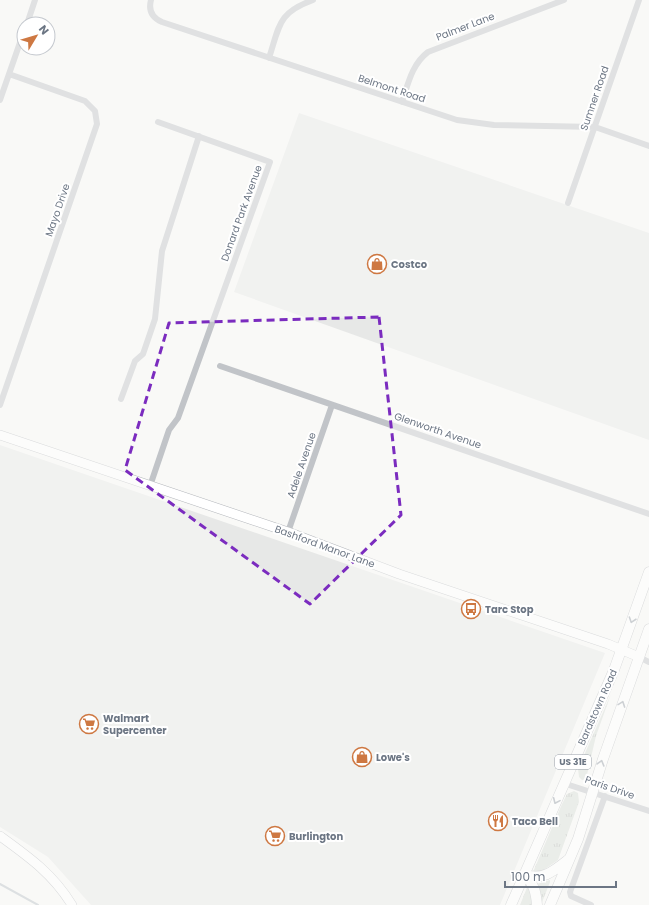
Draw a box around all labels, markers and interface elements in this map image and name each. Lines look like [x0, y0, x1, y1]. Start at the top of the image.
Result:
street label: Palmer Lane [434, 8, 497, 45]
north arrow [16, 16, 56, 56]
text: N [35, 22, 53, 38]
street label: Sumner Road [576, 64, 613, 133]
street label: Belmont Road [356, 70, 428, 106]
street label: Donard Park Avenue [217, 163, 266, 263]
street label: Mayo Drive [41, 182, 74, 239]
shop icon: Costco [366, 253, 388, 275]
place label: Costco [391, 257, 428, 272]
street label: Glenworth Avenue [392, 408, 484, 452]
street label: Adele Avenue [283, 430, 320, 500]
street label: Bashford Manor Lane [273, 521, 377, 572]
bus stop icon: Tarc Stop [460, 598, 482, 620]
place label: Tarc Stop [485, 602, 534, 617]
one-way arrow [629, 616, 637, 623]
street label: Bardstown Road [574, 667, 621, 748]
one-way arrow [618, 701, 626, 708]
place label: Walmart Supercenter [103, 711, 167, 738]
supermarket icon: Walmart Supercenter [78, 713, 100, 735]
shop icon: Lowe's [351, 746, 373, 768]
place label: Lowe's [376, 750, 410, 765]
road number: US 31E [555, 755, 591, 769]
one-way arrow [597, 760, 605, 766]
street label: Paris Drive [583, 772, 637, 803]
one-way arrow [553, 796, 561, 804]
restaurant icon: Taco Bell [487, 810, 509, 832]
place label: Taco Bell [512, 814, 558, 829]
supermarket icon: Burlington [264, 825, 286, 847]
place label: Burlington [289, 829, 343, 844]
scale bar [505, 863, 616, 889]
text: 100 m [511, 868, 545, 885]

